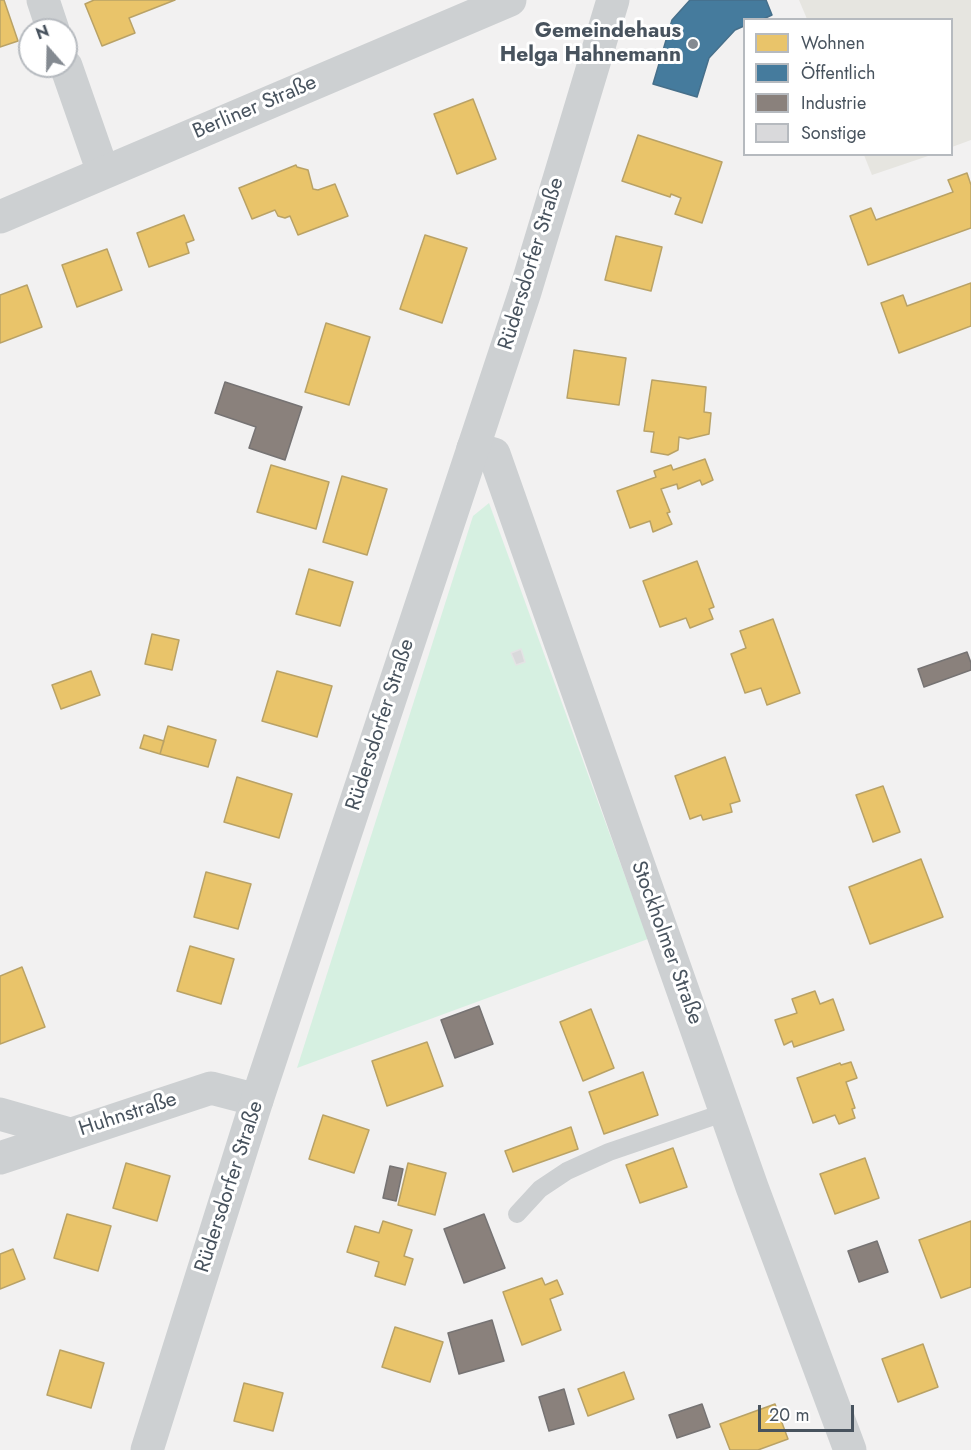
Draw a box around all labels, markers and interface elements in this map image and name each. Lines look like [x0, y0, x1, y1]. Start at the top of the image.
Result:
north arrow [18, 18, 78, 78]
legend [743, 18, 953, 156]
place label: Gemeindehaus Helga Hahnemann [500, 19, 681, 69]
text: N [32, 20, 52, 45]
text: Wohnen [801, 30, 865, 56]
marker: Gemeindehaus Helga Hahnemann [686, 37, 700, 51]
text: Öffentlich [801, 60, 875, 86]
street label: Berliner Straße [189, 71, 321, 145]
text: Industrie [801, 90, 866, 116]
text: Sonstige [801, 120, 866, 146]
street label: Rüdersdorfer Straße [494, 175, 570, 353]
street label: Rüdersdorfer Straße [341, 636, 421, 814]
street label: Stockholmer Straße [625, 858, 707, 1028]
street label: Huhnstraße [76, 1087, 180, 1143]
street label: Rüdersdorfer Straße [190, 1098, 270, 1276]
scale bar [761, 1393, 857, 1431]
text: 20 m [769, 1402, 809, 1428]

